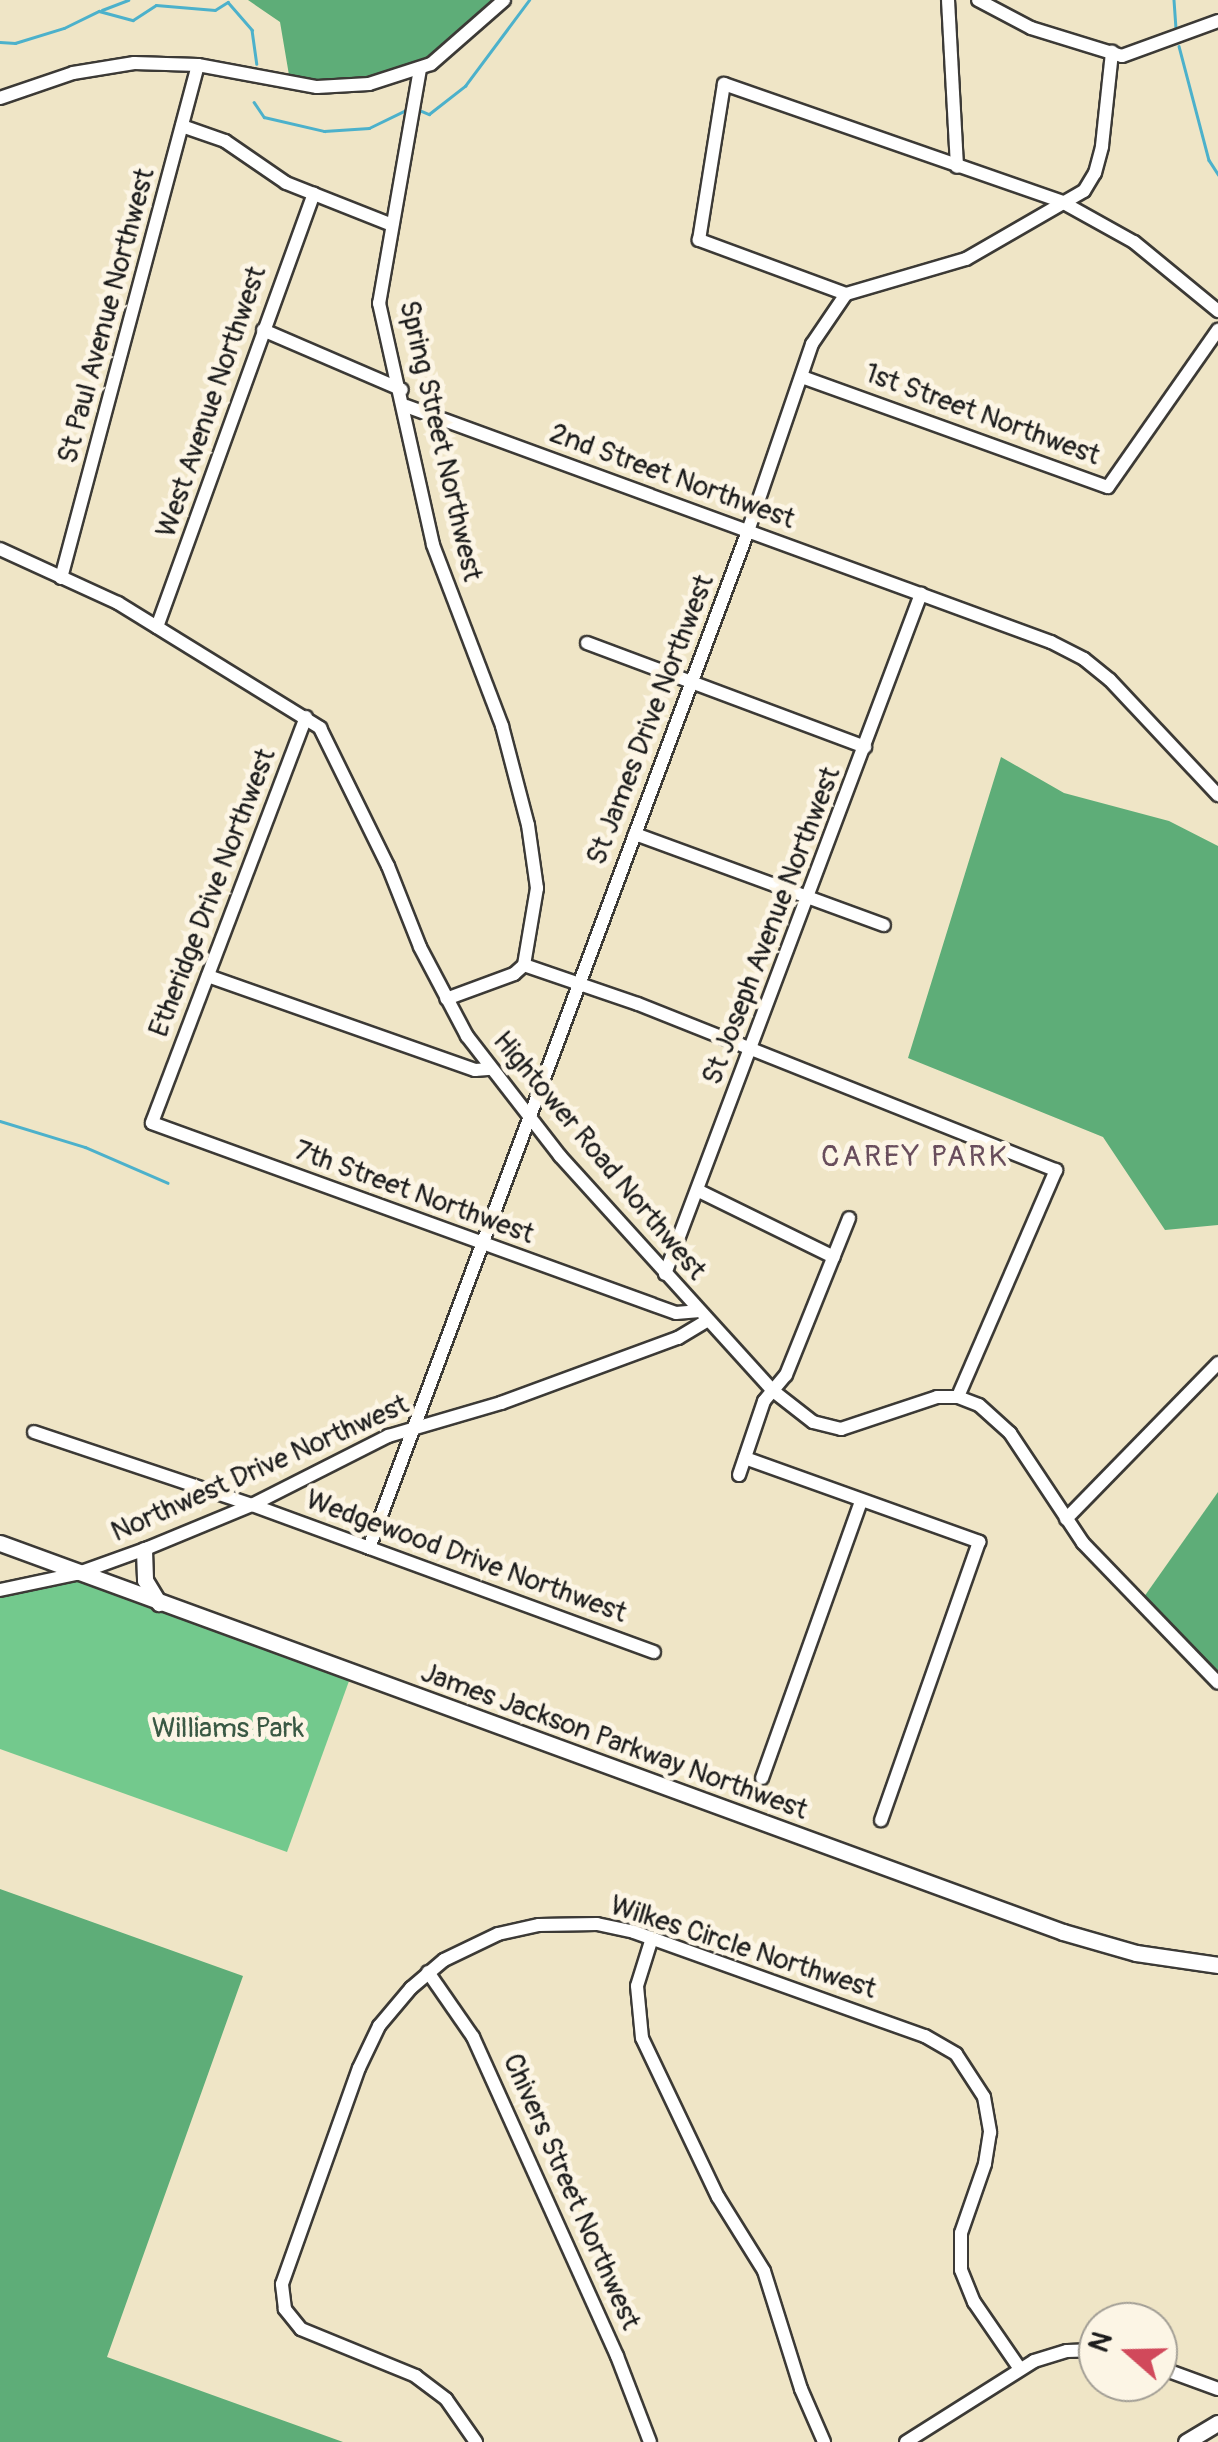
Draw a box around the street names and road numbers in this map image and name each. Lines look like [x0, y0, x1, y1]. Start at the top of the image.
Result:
street label: St Paul Avenue Northwest [51, 165, 163, 467]
street label: West Avenue Northwest [150, 262, 274, 542]
street label: Spring Street Northwest [391, 297, 489, 585]
street label: 1st Street Northwest [860, 357, 1104, 473]
street label: 2nd Street Northwest [545, 417, 799, 537]
street label: St James Drive Northwest [580, 570, 722, 870]
street label: Etheridge Drive Northwest [142, 744, 284, 1042]
street label: St Joseph Avenue Northwest [696, 762, 848, 1090]
street label: Hightower Road Northwest [485, 1025, 713, 1287]
street label: 7th Street Northwest [290, 1134, 538, 1252]
street label: Northwest Drive Northwest [106, 1388, 414, 1550]
street label: Wedgewood Drive Northwest [301, 1483, 631, 1631]
street label: James Jackson Parkway Northwest [416, 1656, 812, 1828]
street label: Wilkes Circle Northwest [606, 1889, 880, 2007]
street label: Chivers Street Northwest [495, 2049, 647, 2335]

